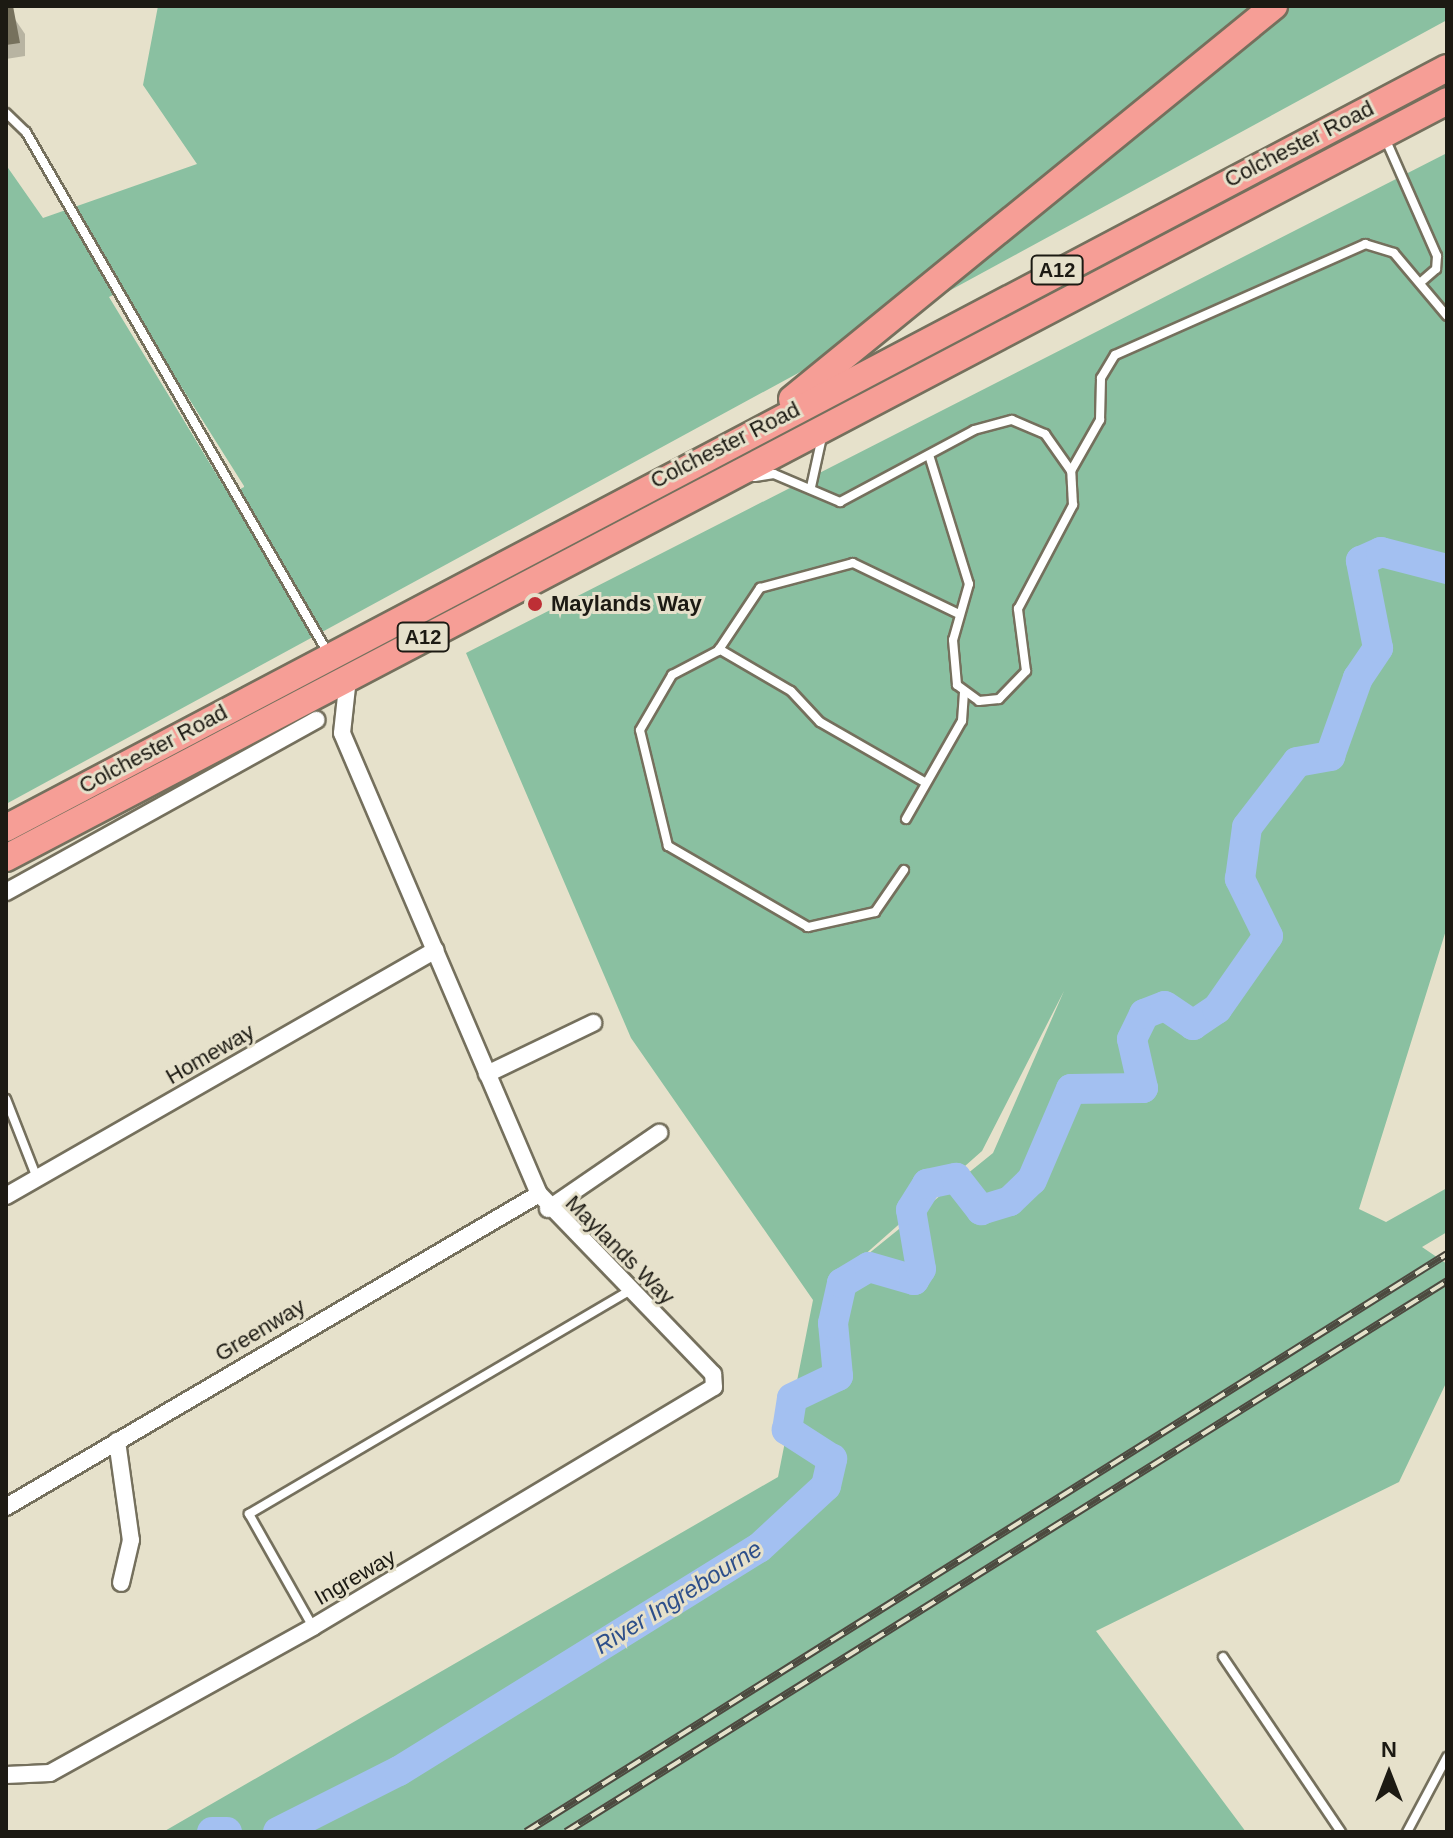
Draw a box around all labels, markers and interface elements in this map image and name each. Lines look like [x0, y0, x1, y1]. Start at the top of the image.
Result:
street label: Colchester Road [1220, 95, 1378, 193]
road number: A12 [1029, 254, 1085, 286]
street label: Colchester Road [646, 396, 804, 494]
place label: Maylands Way [551, 591, 702, 617]
marker: Maylands Way [526, 595, 544, 613]
road number: A12 [395, 621, 451, 653]
street label: Colchester Road [74, 699, 232, 799]
street label: Homeway [161, 1018, 259, 1090]
street label: Maylands Way [560, 1190, 680, 1310]
street label: Greenway [210, 1293, 310, 1367]
water label: River Ingrebourne [589, 1534, 767, 1660]
street label: Ingreway [310, 1543, 400, 1611]
north arrow [1349, 1734, 1429, 1814]
text: N [1381, 1737, 1397, 1762]

